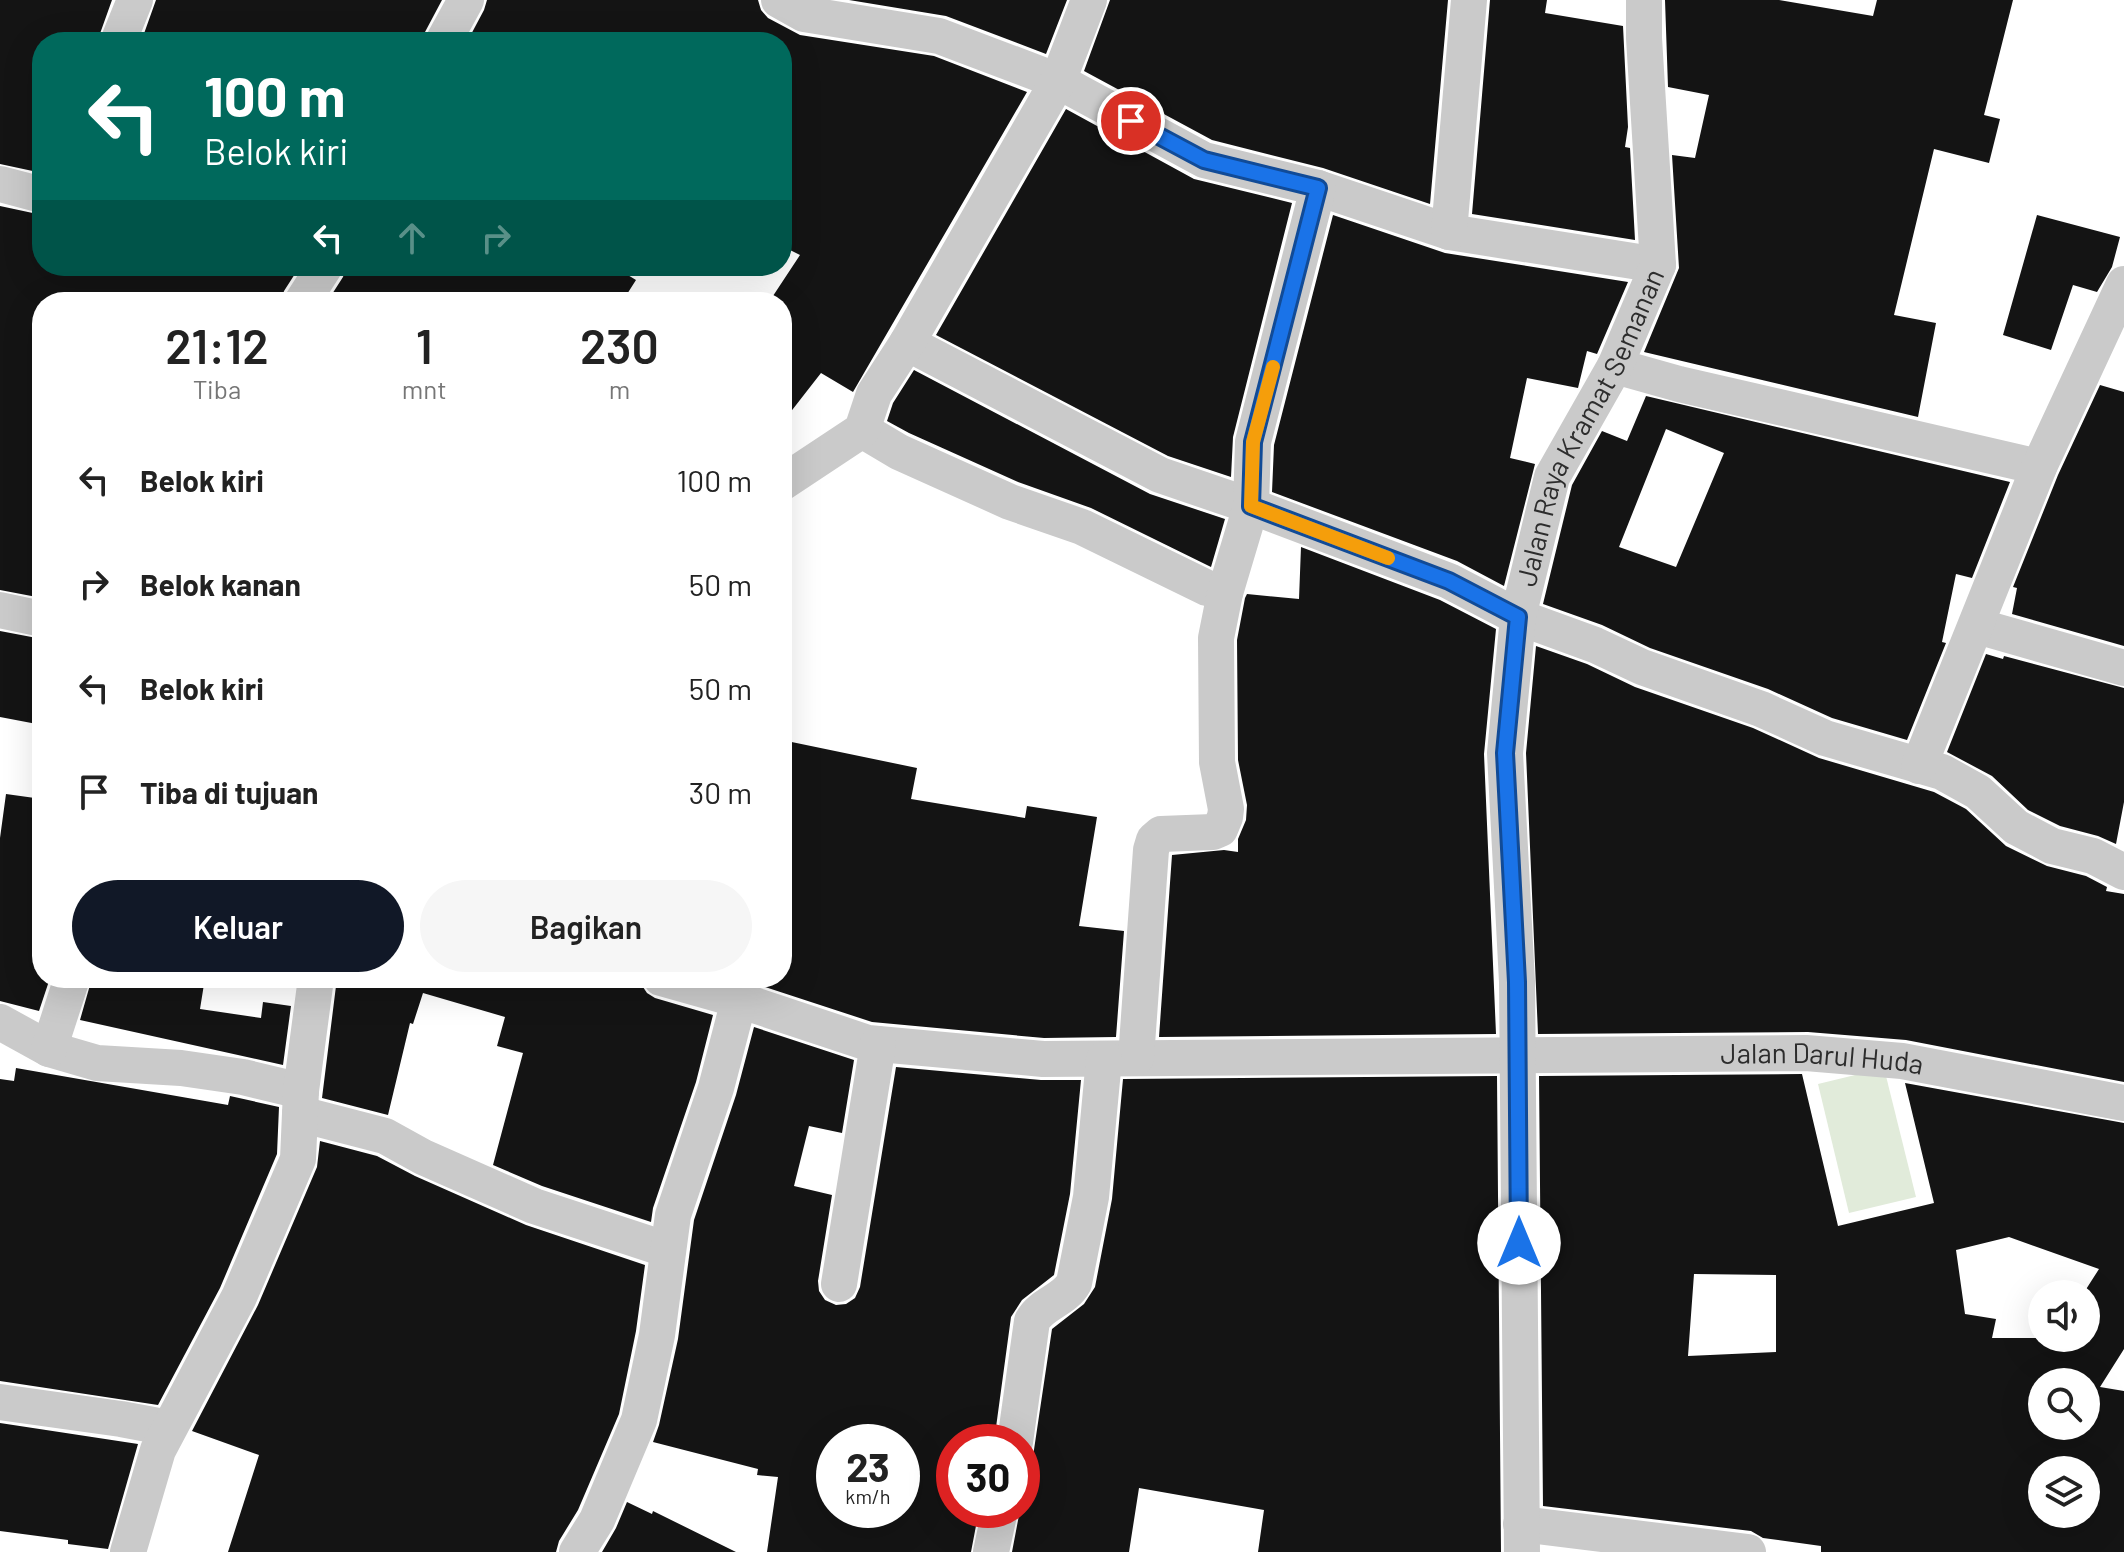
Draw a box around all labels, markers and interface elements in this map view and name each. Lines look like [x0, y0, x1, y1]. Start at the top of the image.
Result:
text: 100 m [204, 61, 346, 128]
icon: left [72, 64, 176, 168]
pin [1097, 87, 1165, 155]
icon: arrive [1109, 99, 1153, 143]
text: Belok kiri [204, 129, 348, 172]
icon: left [306, 216, 350, 260]
icon: ahead [390, 216, 434, 260]
icon: right [474, 216, 518, 260]
street label: Jalan Raya Kramat Semanan [1508, 263, 1671, 590]
text: 21:12 [165, 316, 269, 374]
text: 1 [416, 316, 433, 374]
text: 230 [580, 316, 659, 374]
text: Tiba [193, 373, 241, 404]
text: mnt [402, 373, 447, 404]
text: m [609, 373, 630, 404]
icon: left [72, 458, 116, 502]
text: Belok kiri [140, 462, 264, 498]
text: 100 m [677, 462, 752, 498]
icon: right [72, 562, 116, 606]
text: Belok kanan [140, 566, 301, 602]
text: 50 m [689, 566, 752, 602]
icon: left [72, 666, 116, 710]
text: Belok kiri [140, 670, 264, 706]
text: 50 m [689, 670, 752, 706]
icon: arrive [72, 770, 116, 814]
text: Tiba di tujuan [140, 774, 318, 810]
text: 30 m [689, 774, 752, 810]
button: Keluar [72, 880, 404, 972]
button: Bagikan [420, 880, 752, 972]
street label: Jalan Darul Huda [1720, 1035, 1927, 1081]
position arrow [1477, 1201, 1561, 1285]
map controls [2028, 1280, 2100, 1528]
button: sound [2028, 1280, 2100, 1352]
button: search [2028, 1368, 2100, 1440]
speed limit sign: 30 [936, 1424, 1040, 1528]
text: 23 [846, 1442, 890, 1490]
button: layers [2028, 1456, 2100, 1528]
text: km/h [845, 1484, 891, 1508]

